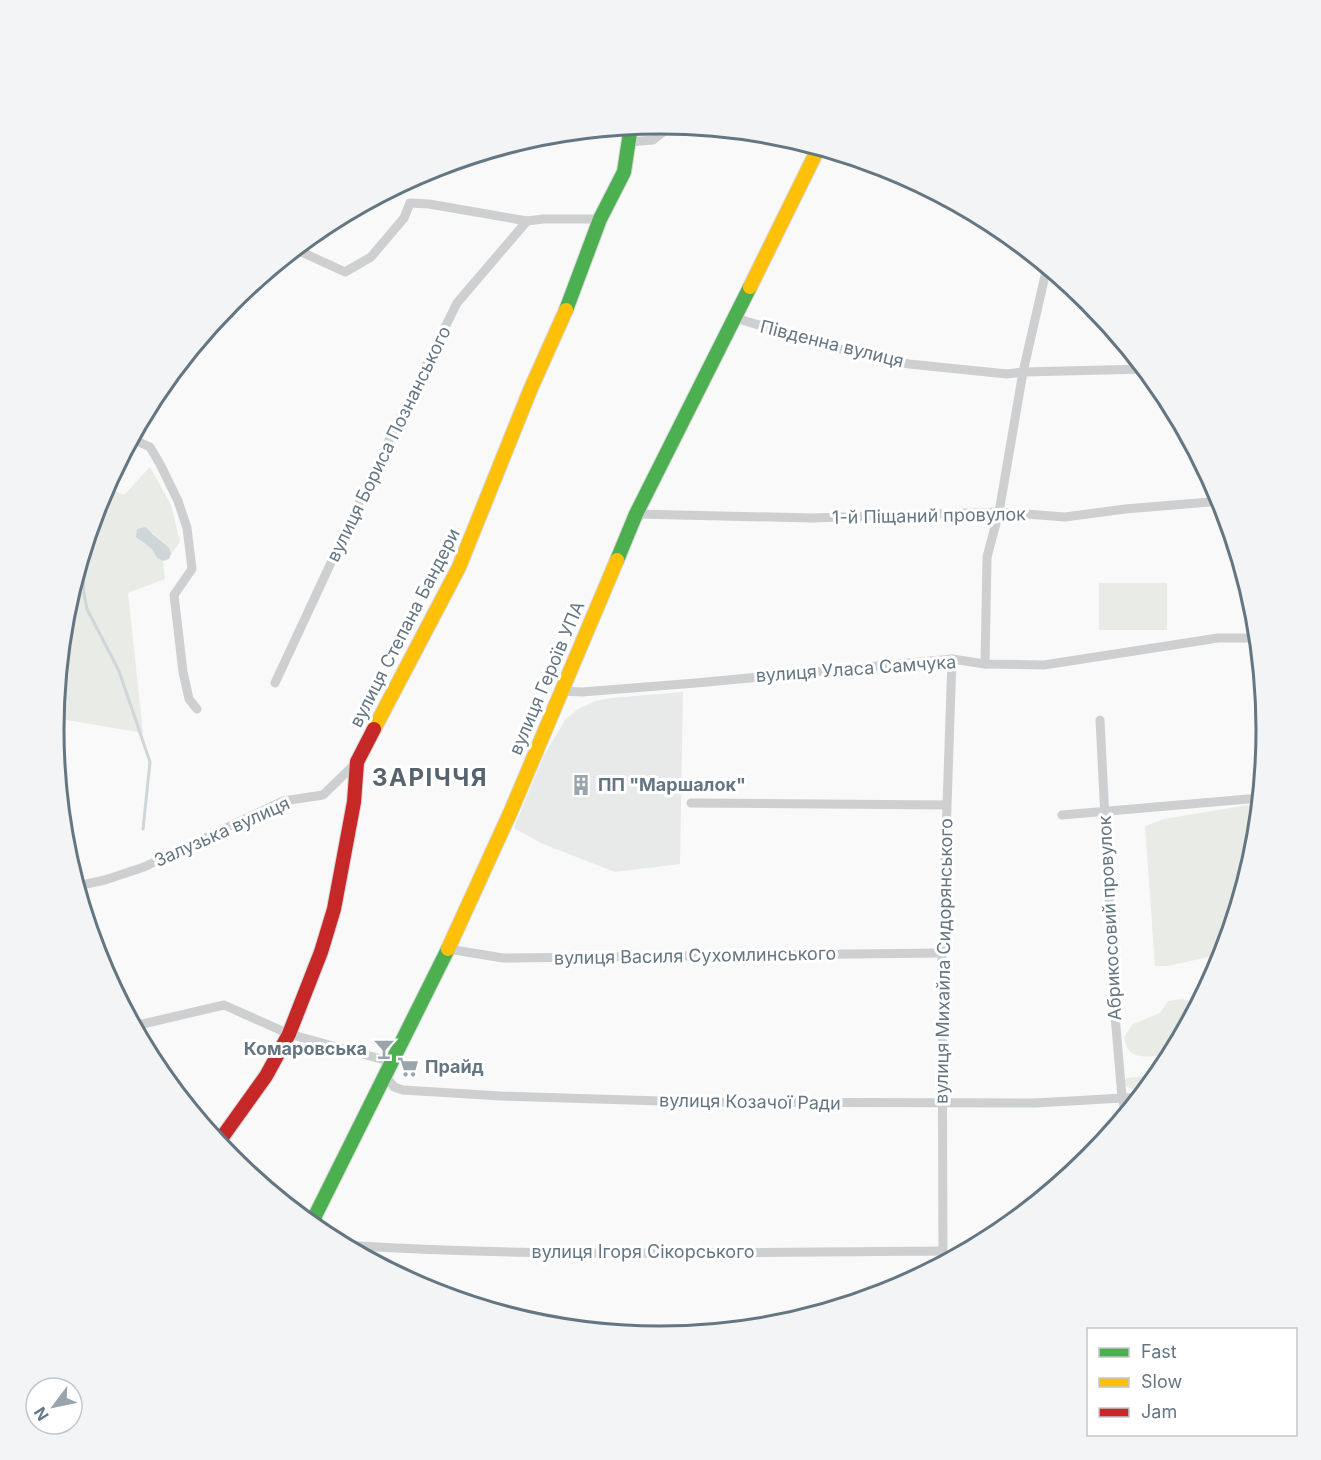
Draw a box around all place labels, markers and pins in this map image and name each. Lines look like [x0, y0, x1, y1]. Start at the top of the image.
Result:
building icon: ПП "Маршалок" [569, 773, 593, 797]
place label: ПП "Маршалок" [598, 774, 746, 795]
bar icon: Комаровська [372, 1037, 396, 1061]
place label: Комаровська [244, 1038, 367, 1059]
supermarket icon: Прайд [396, 1055, 420, 1079]
place label: Прайд [425, 1056, 484, 1077]

